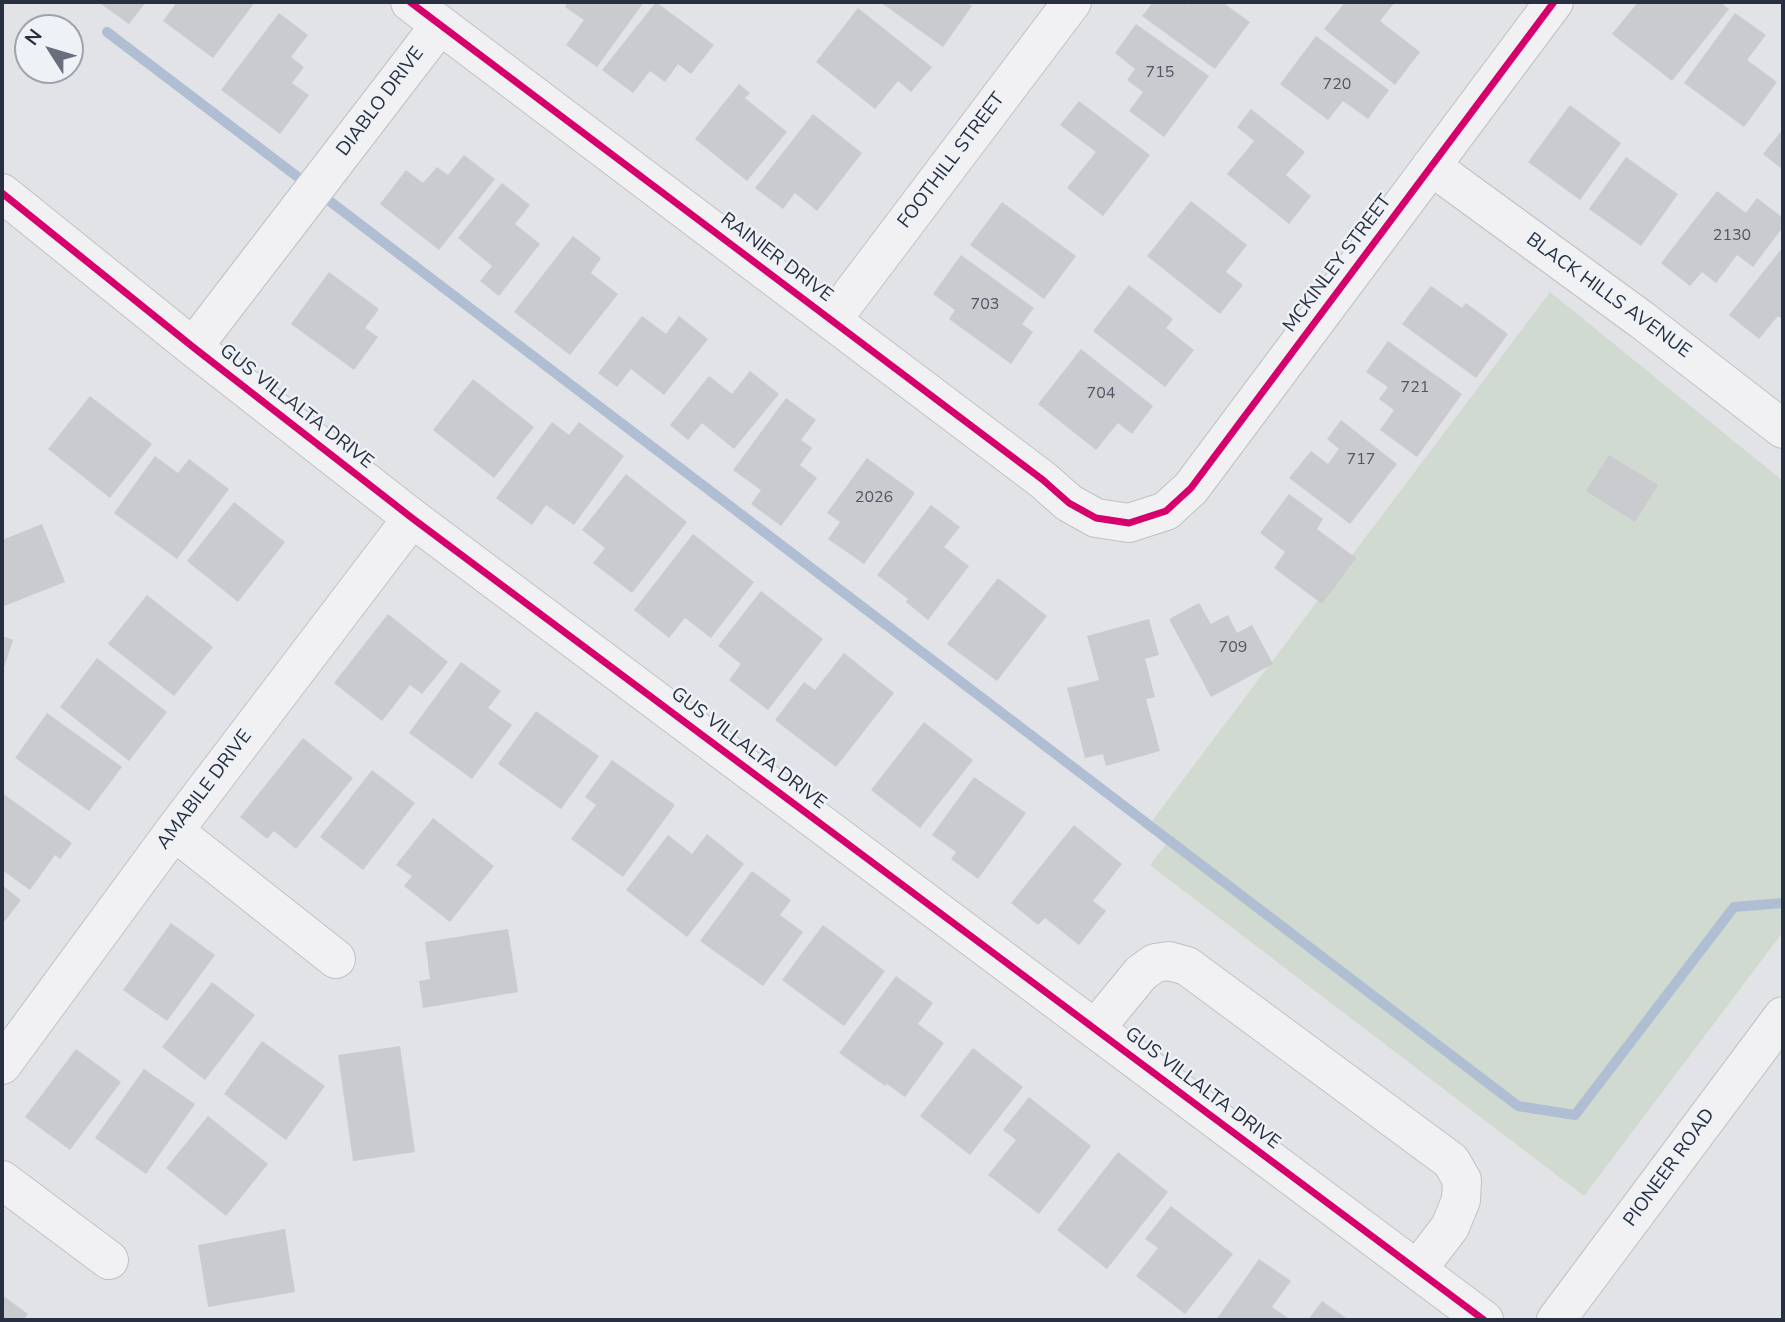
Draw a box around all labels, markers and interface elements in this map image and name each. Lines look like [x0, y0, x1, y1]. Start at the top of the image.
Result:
north arrow [14, 14, 84, 84]
text: N [19, 24, 48, 51]
street label: DIABLO DRIVE [333, 43, 429, 161]
house number: 715 [1146, 63, 1174, 83]
house number: 720 [1323, 75, 1351, 95]
street label: FOOTHILL STREET [894, 89, 1010, 233]
street label: MCKINLEY STREET [1279, 191, 1397, 337]
street label: RAINIER DRIVE [715, 208, 837, 308]
house number: 2130 [1713, 226, 1751, 246]
street label: BLACK HILLS AVENUE [1521, 229, 1695, 363]
house number: 703 [971, 295, 999, 315]
street label: GUS VILLALTA DRIVE [215, 340, 377, 474]
house number: 721 [1401, 378, 1429, 398]
house number: 704 [1087, 384, 1115, 404]
house number: 717 [1347, 450, 1375, 470]
house number: 2026 [855, 488, 893, 508]
house number: 709 [1219, 638, 1247, 658]
street label: GUS VILLALTA DRIVE [666, 683, 830, 815]
street label: AMABILE DRIVE [153, 726, 257, 854]
street label: GUS VILLALTA DRIVE [1120, 1023, 1284, 1155]
street label: PIONEER ROAD [1620, 1105, 1720, 1231]

